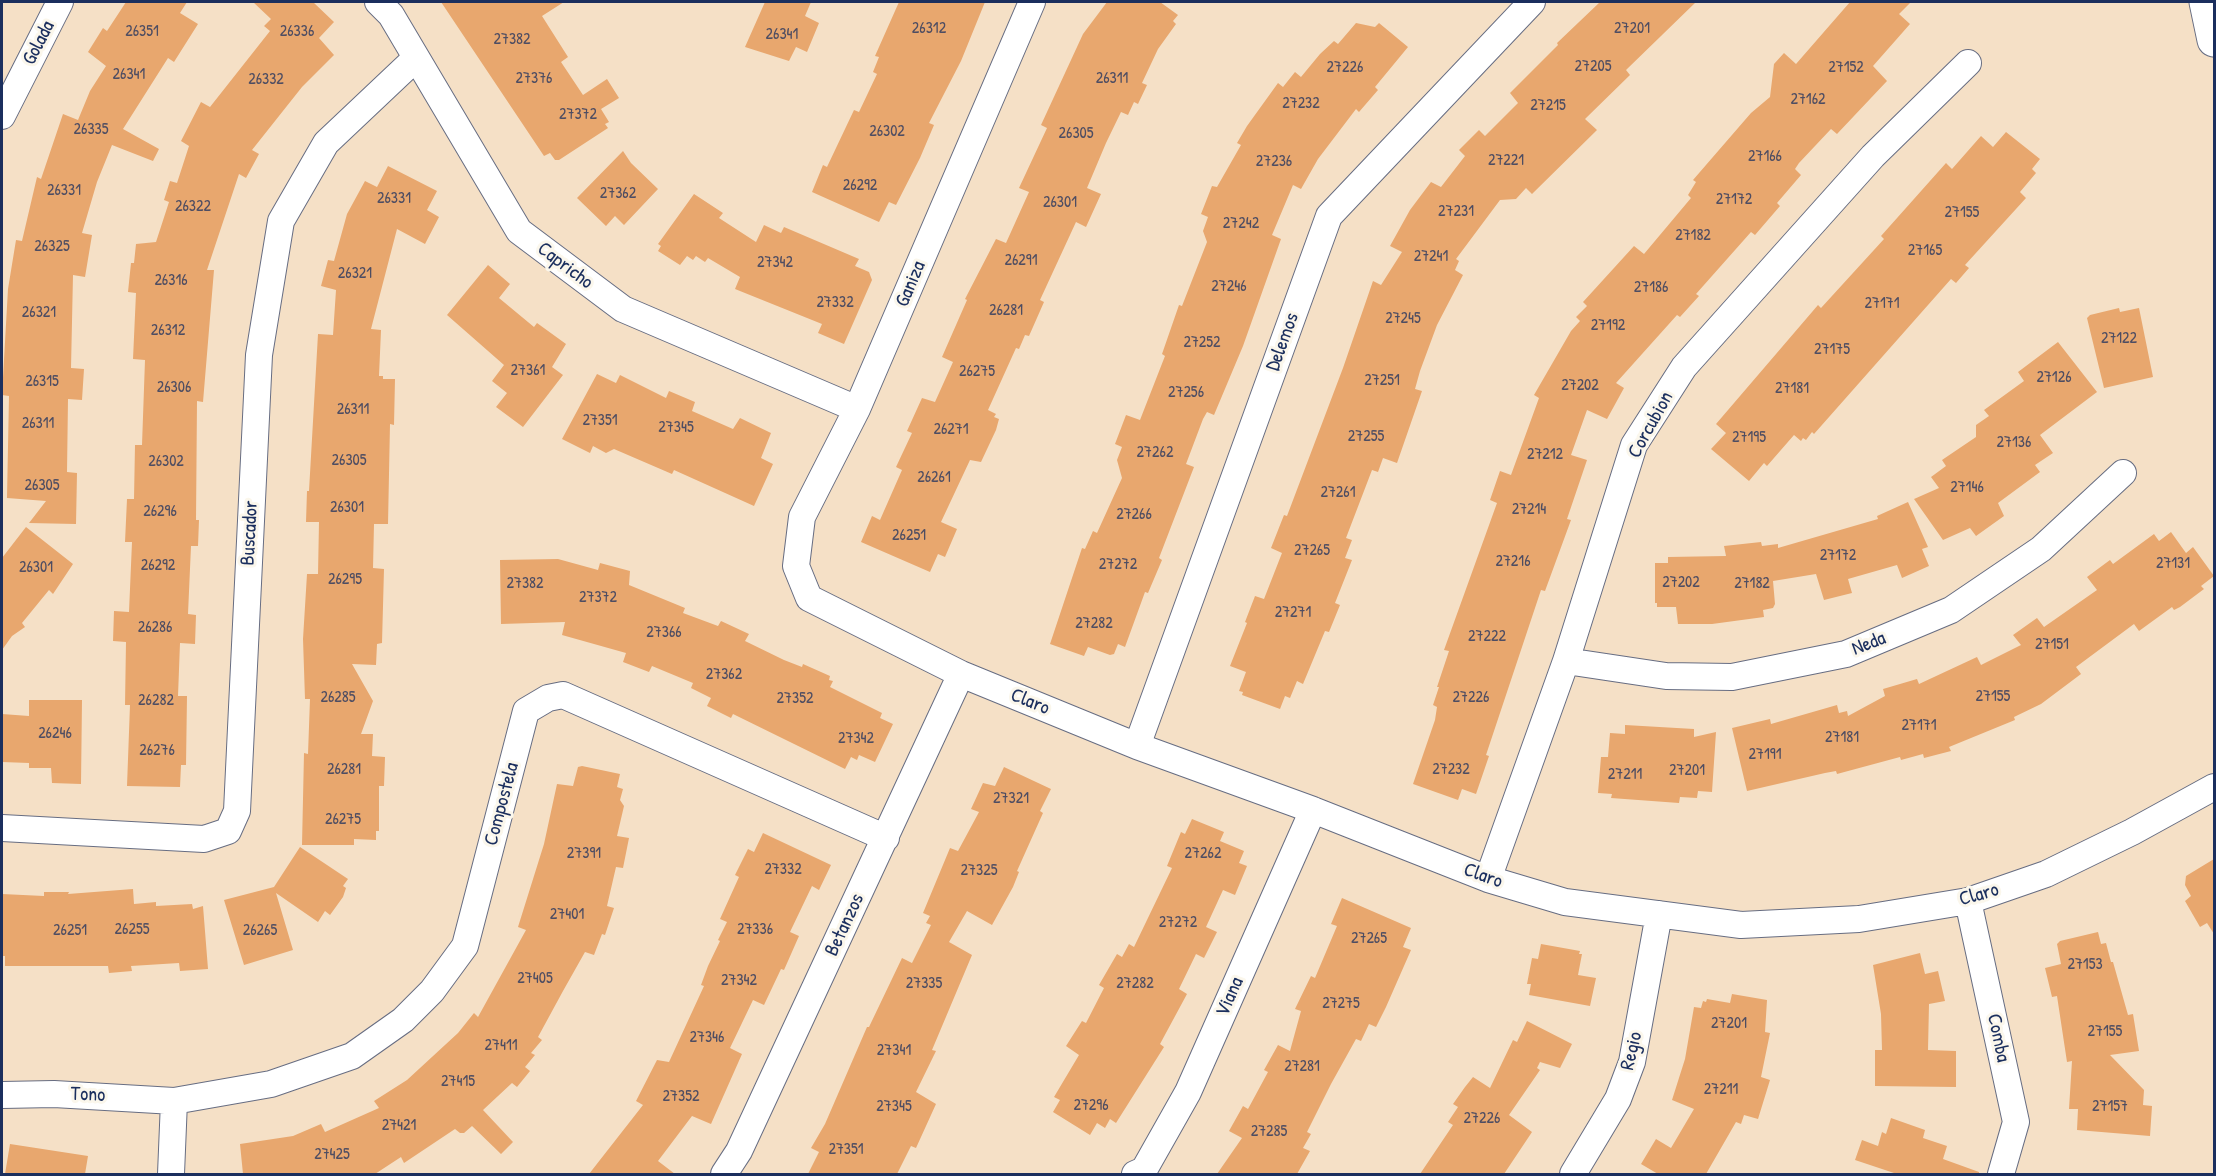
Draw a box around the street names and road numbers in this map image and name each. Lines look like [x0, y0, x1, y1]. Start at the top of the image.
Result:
street label: Golada [18, 17, 60, 69]
street label: Capricho [532, 237, 598, 295]
street label: Ganiza [891, 258, 931, 310]
street label: Delemos [1261, 310, 1305, 374]
street label: Corcubion [1623, 388, 1679, 462]
street label: Buscador [236, 500, 264, 566]
street label: Neda [1849, 626, 1889, 662]
street label: Claro [1007, 683, 1053, 721]
street label: Compostela [479, 760, 525, 848]
street label: Claro [1460, 858, 1506, 894]
street label: Claro [1957, 878, 2001, 912]
street label: Betanzos [820, 890, 870, 960]
street label: Viana [1211, 974, 1249, 1020]
street label: Comba [1981, 1012, 2015, 1064]
street label: Regio [1616, 1030, 1648, 1072]
street label: Tono [70, 1082, 106, 1108]

